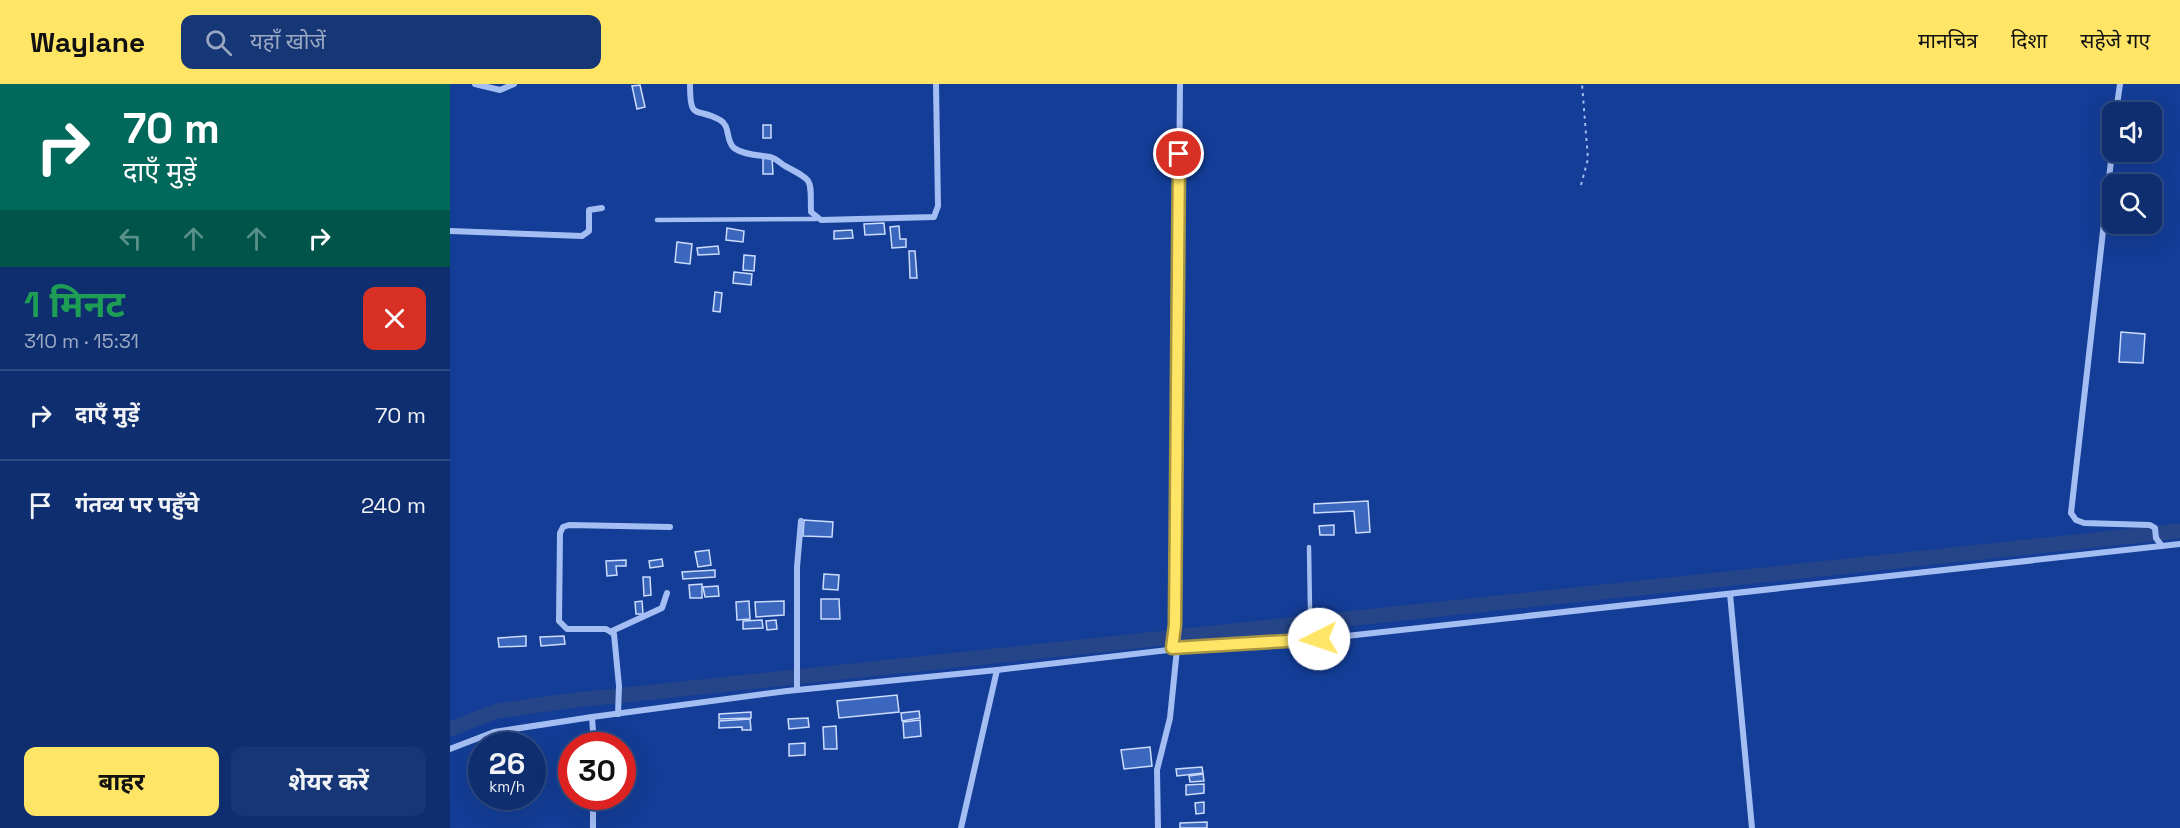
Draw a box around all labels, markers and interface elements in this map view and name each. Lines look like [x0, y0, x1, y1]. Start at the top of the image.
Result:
search box [181, 15, 601, 69]
text: Waylane [30, 24, 145, 60]
icon: search [202, 26, 235, 59]
text: यहाँ खोजें [250, 27, 326, 55]
text: मानचित्र [1918, 27, 1978, 54]
text: दिशा [2011, 27, 2047, 54]
text: सहेजे गए [2080, 27, 2150, 54]
text: 70 m [123, 102, 220, 155]
map controls [2102, 102, 2162, 234]
button: sound [2102, 102, 2162, 162]
icon: right [24, 108, 102, 186]
pin [1153, 128, 1204, 179]
icon: arrive [1162, 137, 1195, 170]
text: दाएँ मुड़ें [123, 154, 197, 189]
button: search [2102, 174, 2162, 234]
icon: left [114, 222, 147, 255]
icon: ahead [177, 222, 210, 255]
icon: ahead [240, 222, 273, 255]
icon: right [303, 222, 336, 255]
text: 1 मिनट [24, 282, 125, 328]
button: close [363, 287, 426, 350]
text: 310 m · 15:31 [24, 328, 139, 354]
icon: right [24, 399, 57, 432]
text: दाएँ मुड़ें [75, 400, 140, 428]
text: 70 m [375, 401, 426, 429]
icon: arrive [24, 489, 57, 522]
text: गंतव्य पर पहुँचे [75, 490, 199, 518]
text: 240 m [361, 491, 426, 519]
position arrow [1287, 607, 1351, 671]
speed limit sign: 30 [558, 732, 636, 810]
text: 26 [489, 744, 525, 783]
button: बाहर [24, 747, 219, 816]
button: शेयर करें [231, 747, 426, 816]
text: km/h [489, 777, 525, 796]

